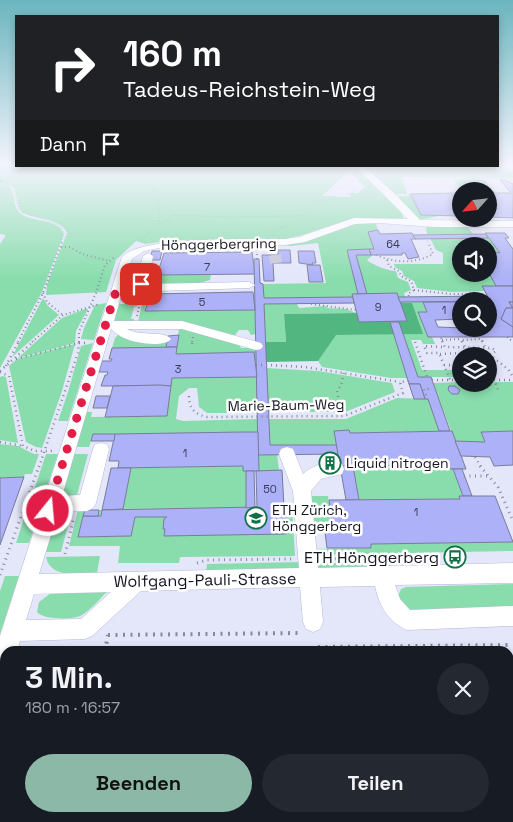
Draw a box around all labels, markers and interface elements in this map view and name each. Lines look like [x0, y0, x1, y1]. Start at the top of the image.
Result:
text: 160 m [123, 32, 222, 76]
icon: right [40, 35, 105, 100]
text: Tadeus-Reichstein-Weg [123, 75, 376, 103]
icon: arrive [97, 130, 125, 158]
text: Dann [40, 132, 87, 157]
north arrow [452, 182, 498, 228]
map controls [452, 182, 497, 392]
street label: Hönggerbergring [161, 234, 277, 254]
house number: 64 [386, 237, 400, 251]
button: sound [452, 237, 497, 282]
house number: 7 [204, 260, 210, 274]
pin [120, 263, 162, 305]
icon: arrive [127, 270, 155, 298]
button: search [452, 292, 497, 337]
house number: 5 [199, 295, 206, 309]
house number: 9 [375, 300, 382, 314]
house number: 1 [442, 303, 446, 317]
button: layers [452, 347, 497, 392]
house number: 3 [175, 362, 182, 376]
street label: Marie-Baum-Weg [227, 395, 345, 415]
house number: 1 [183, 446, 187, 460]
building icon: Liquid nitrogen [318, 451, 342, 475]
place label: Liquid nitrogen [346, 454, 449, 472]
house number: 50 [263, 482, 277, 496]
position arrow [21, 484, 73, 536]
place label: ETH Zürich, Hönggerberg [272, 501, 361, 535]
house number: 1 [414, 505, 418, 519]
school or university icon: ETH Zürich, Hönggerberg [244, 506, 268, 530]
bus stop icon: ETH Hönggerberg [443, 545, 467, 569]
place label: ETH Hönggerberg [304, 547, 439, 568]
street label: Wolfgang-Pauli-Strasse [113, 568, 297, 592]
text: 3 Min. [25, 658, 113, 697]
button: close [437, 663, 489, 715]
text: 180 m · 16:57 [25, 697, 120, 718]
button: Beenden [25, 754, 252, 812]
button: Teilen [262, 754, 489, 812]

